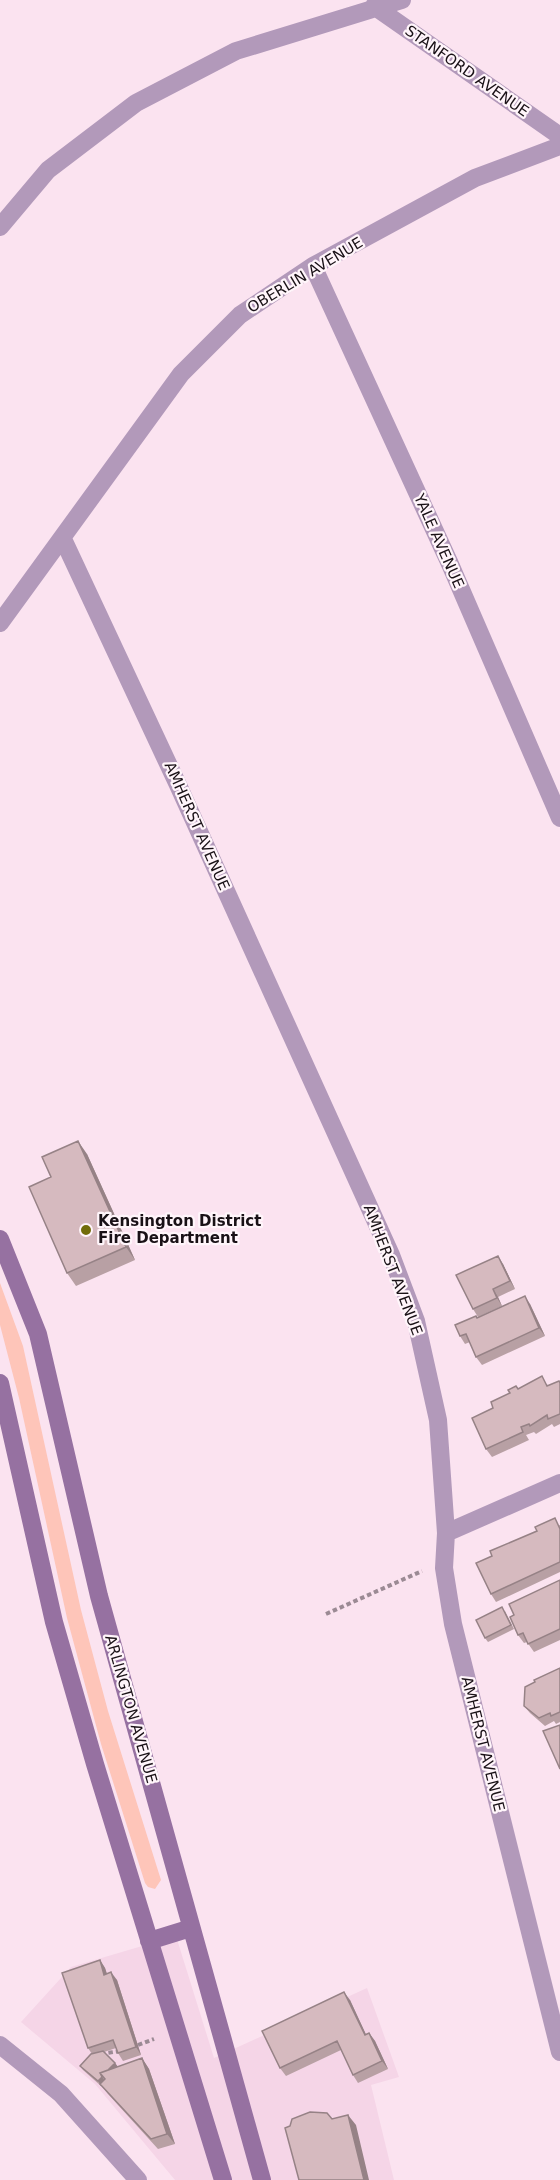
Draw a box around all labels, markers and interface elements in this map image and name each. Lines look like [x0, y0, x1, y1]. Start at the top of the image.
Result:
street label: STANFORD AVENUE [402, 21, 532, 121]
street label: OBERLIN AVENUE [244, 233, 366, 317]
street label: YALE AVENUE [410, 490, 468, 591]
street label: AMHERST AVENUE [161, 759, 233, 893]
street label: AMHERST AVENUE [360, 1202, 426, 1338]
place label: Kensington District Fire Department [98, 1212, 261, 1247]
marker: Kensington District Fire Department [79, 1223, 93, 1237]
street label: ARLINGTON AVENUE [101, 1633, 161, 1785]
street label: AMHERST AVENUE [458, 1675, 508, 1813]

